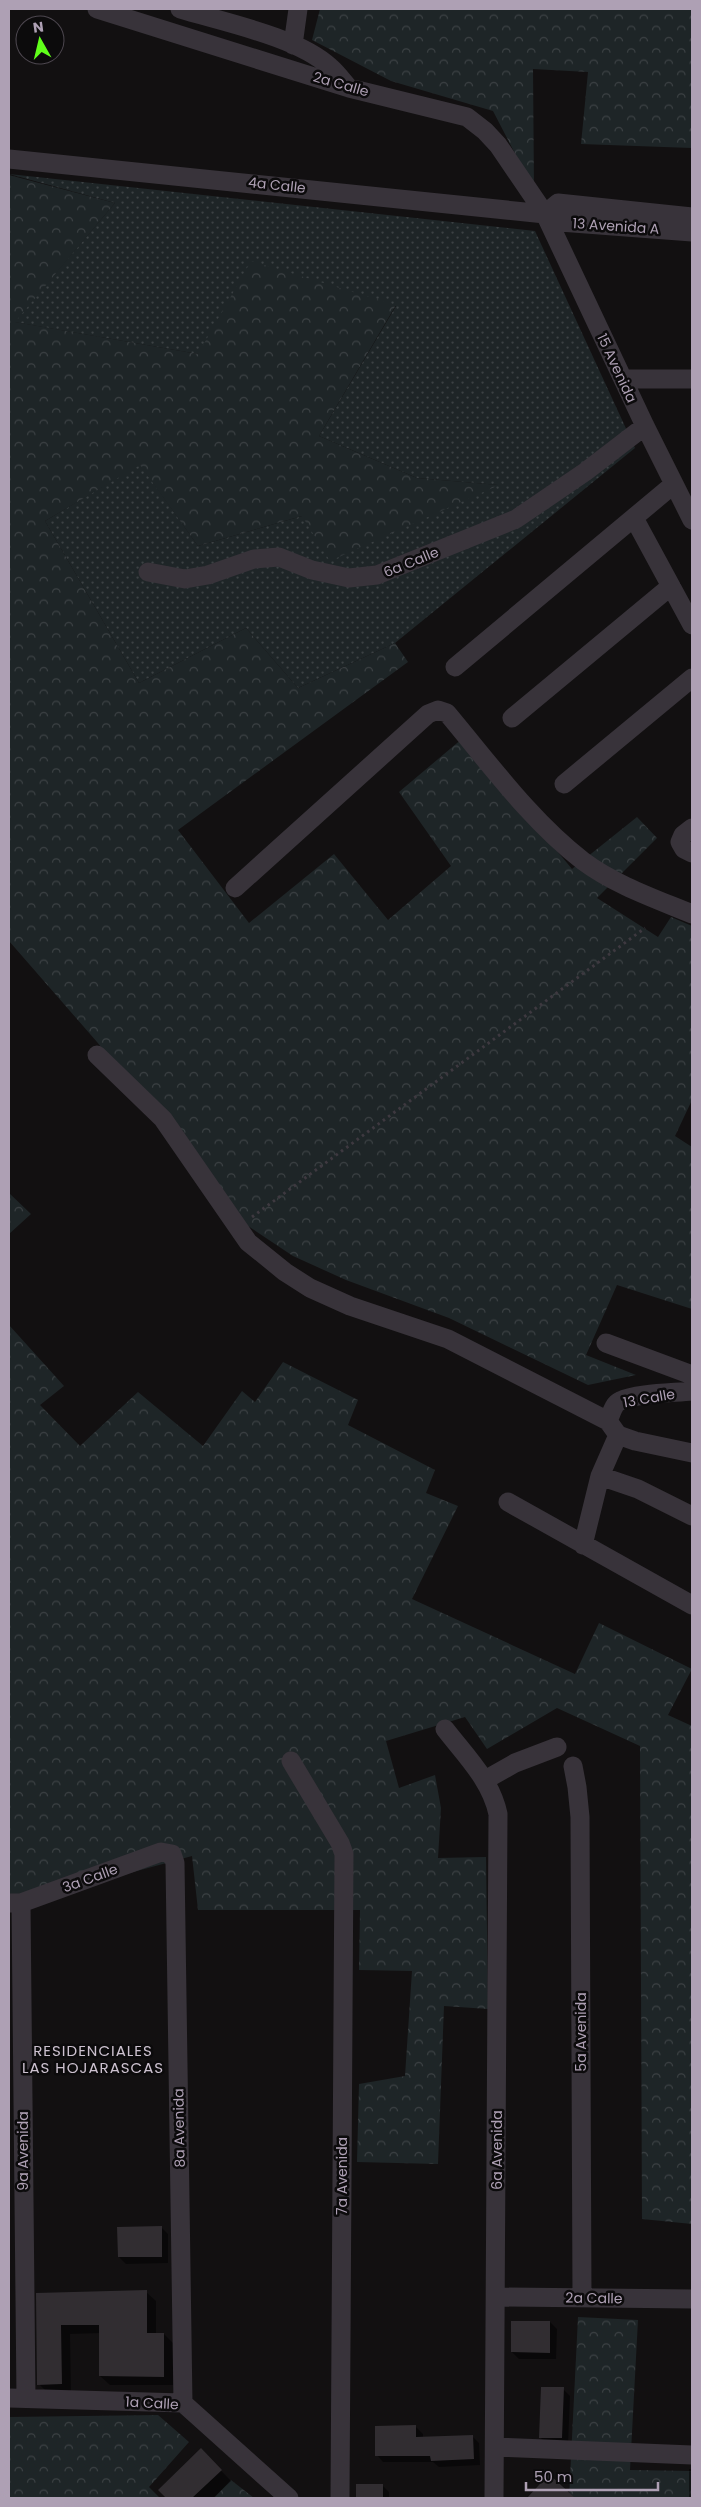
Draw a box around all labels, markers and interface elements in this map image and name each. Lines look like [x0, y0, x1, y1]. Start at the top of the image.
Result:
north arrow [15, 15, 65, 65]
text: N [32, 16, 45, 38]
street label: 2a Calle [311, 67, 372, 102]
street label: 4a Calle [247, 172, 307, 198]
street label: 13 Avenida A [572, 213, 660, 239]
street label: 15 Avenida [592, 330, 642, 406]
street label: 6a Calle [380, 542, 442, 582]
street label: 13 Calle [622, 1384, 677, 1412]
street label: 3a Calle [60, 1859, 121, 1897]
street label: 5a Avenida [571, 1992, 591, 2072]
district label: RESIDENCIALES LAS HOJARASCAS [22, 2040, 164, 2078]
street label: 8a Avenida [168, 2088, 190, 2168]
street label: 6a Avenida [487, 2110, 507, 2190]
street label: 9a Avenida [13, 2111, 33, 2191]
street label: 7a Avenida [332, 2137, 352, 2215]
street label: 2a Calle [565, 2288, 623, 2309]
street label: 1a Calle [125, 2392, 180, 2414]
scale bar [526, 2460, 658, 2492]
text: 50 m [534, 2466, 572, 2487]

